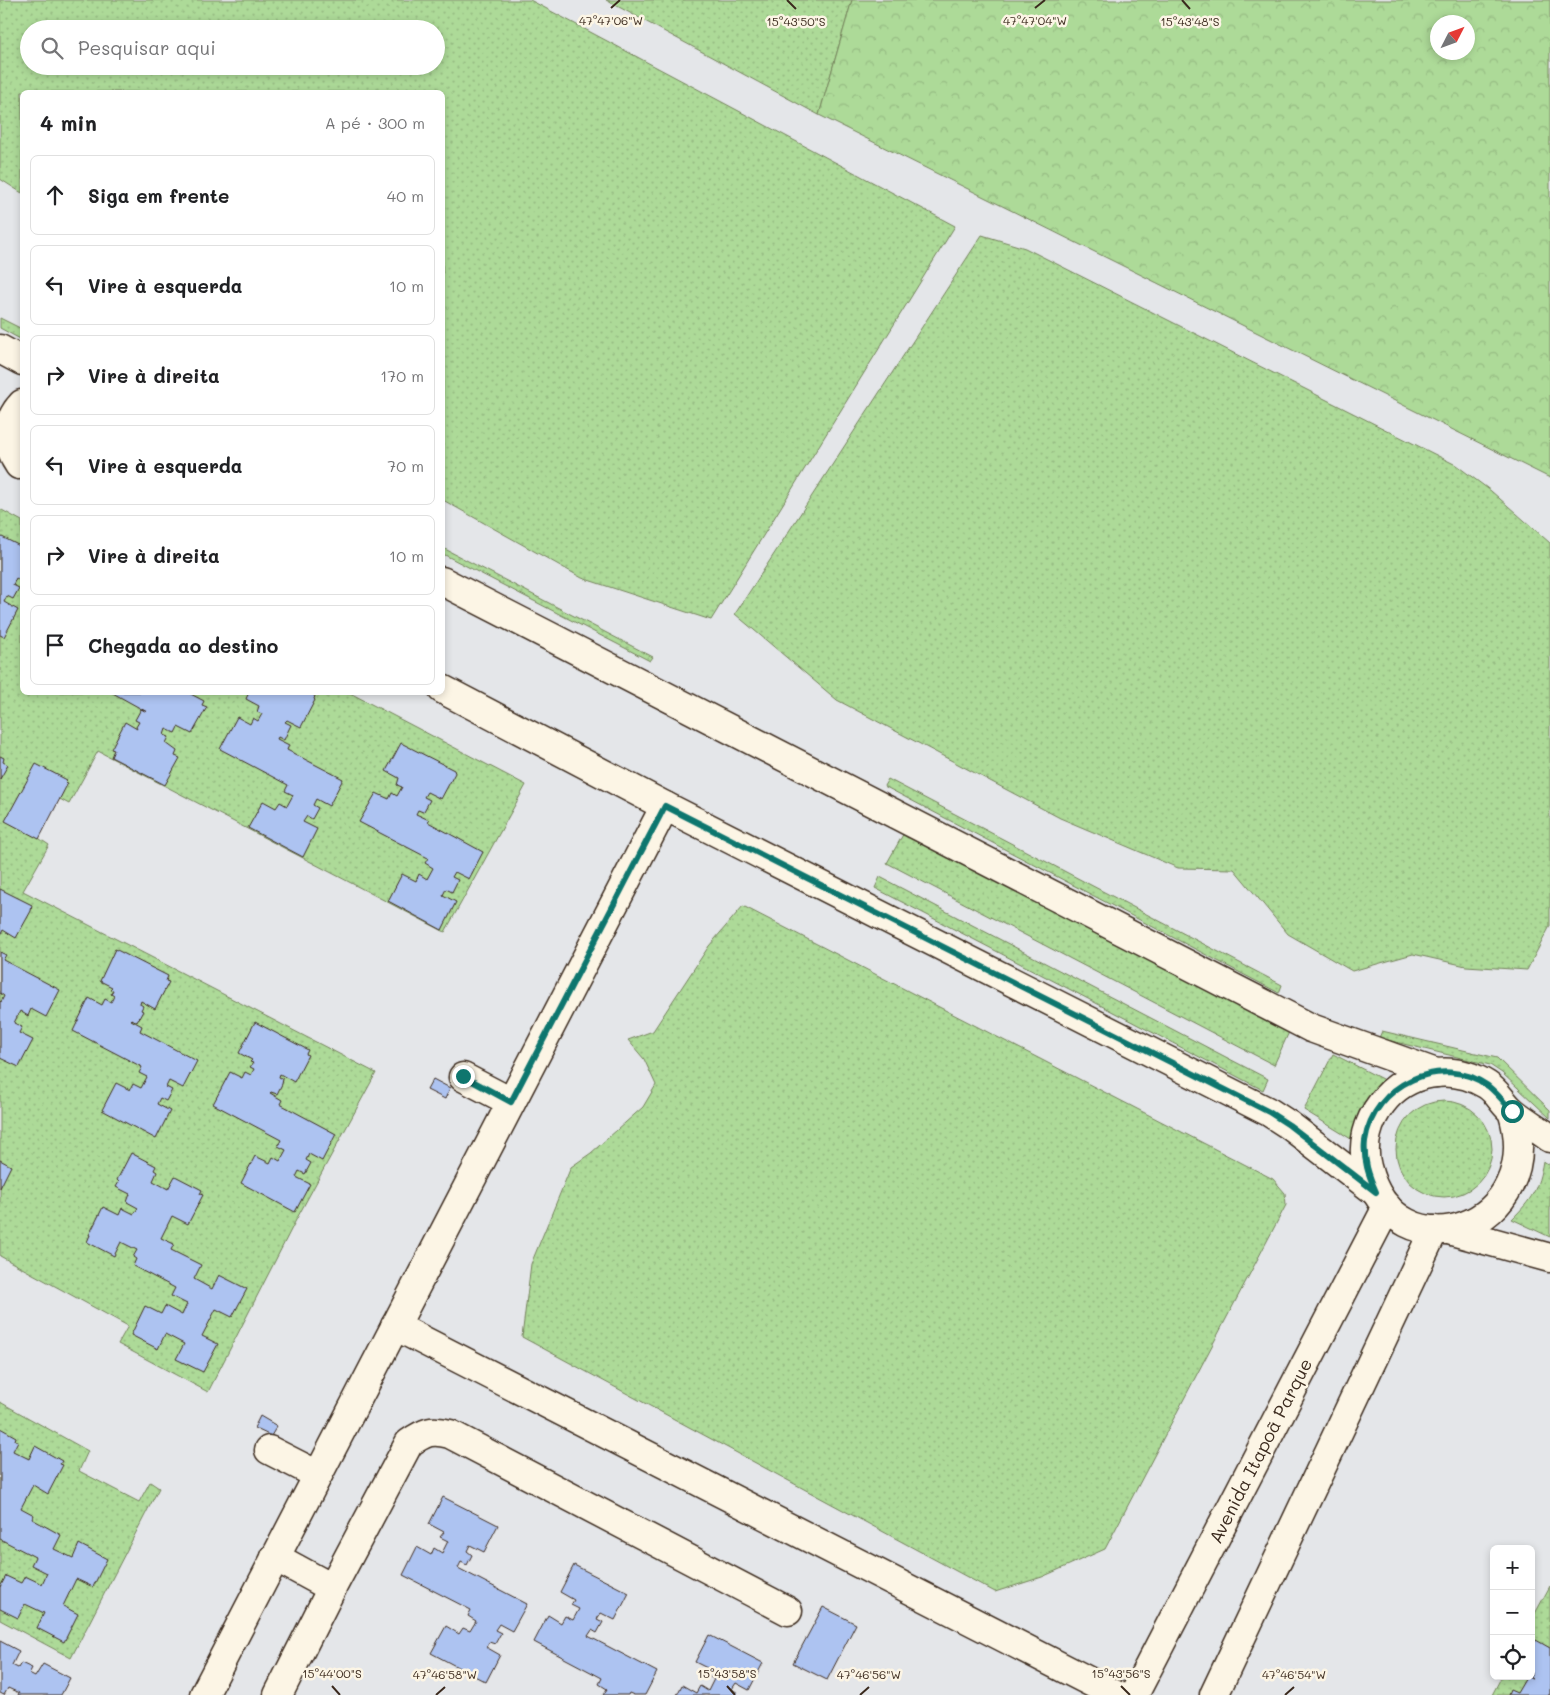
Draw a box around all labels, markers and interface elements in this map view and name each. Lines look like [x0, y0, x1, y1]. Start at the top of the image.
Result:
text: 47°47'06"W [579, 12, 643, 28]
text: 47°47'04"W [1003, 12, 1067, 28]
text: 15°43'50"S [766, 13, 826, 29]
text: 15°43'48"S [1160, 13, 1220, 29]
north arrow [1430, 15, 1475, 60]
search box [20, 20, 445, 75]
icon: search [38, 34, 66, 62]
text: Pesquisar aqui [78, 35, 216, 60]
text: 4 min [40, 109, 97, 136]
text: A pé · 300 m [325, 112, 425, 133]
icon: ahead [41, 181, 69, 209]
text: Siga em frente [88, 183, 229, 208]
text: 40 m [387, 185, 424, 206]
icon: left [41, 271, 69, 299]
text: Vire à esquerda [88, 273, 243, 298]
text: 10 m [389, 275, 424, 296]
icon: right [41, 361, 69, 389]
text: Vire à direita [88, 363, 220, 388]
text: 170 m [380, 365, 424, 386]
icon: left [41, 451, 69, 479]
text: Vire à esquerda [88, 453, 243, 478]
text: 70 m [387, 455, 424, 476]
icon: right [41, 541, 69, 569]
text: Vire à direita [88, 543, 220, 568]
text: 10 m [389, 545, 424, 566]
icon: arrive [41, 631, 69, 659]
text: Chegada ao destino [88, 633, 278, 658]
route end [452, 1065, 475, 1088]
route start [1501, 1100, 1524, 1123]
street label: Avenida Itapoã Parque [1203, 1354, 1317, 1547]
map controls [1490, 1545, 1535, 1680]
button: + [1490, 1545, 1535, 1590]
button: − [1490, 1590, 1535, 1635]
button: locate [1490, 1635, 1535, 1680]
text: 15°44'00"S [302, 1665, 362, 1681]
text: 15°43'58"S [698, 1665, 757, 1681]
text: 15°43'56"S [1092, 1665, 1151, 1681]
text: 47°46'58"W [413, 1666, 477, 1682]
text: 47°46'56"W [837, 1666, 901, 1682]
text: 47°46'54"W [1262, 1666, 1326, 1682]

